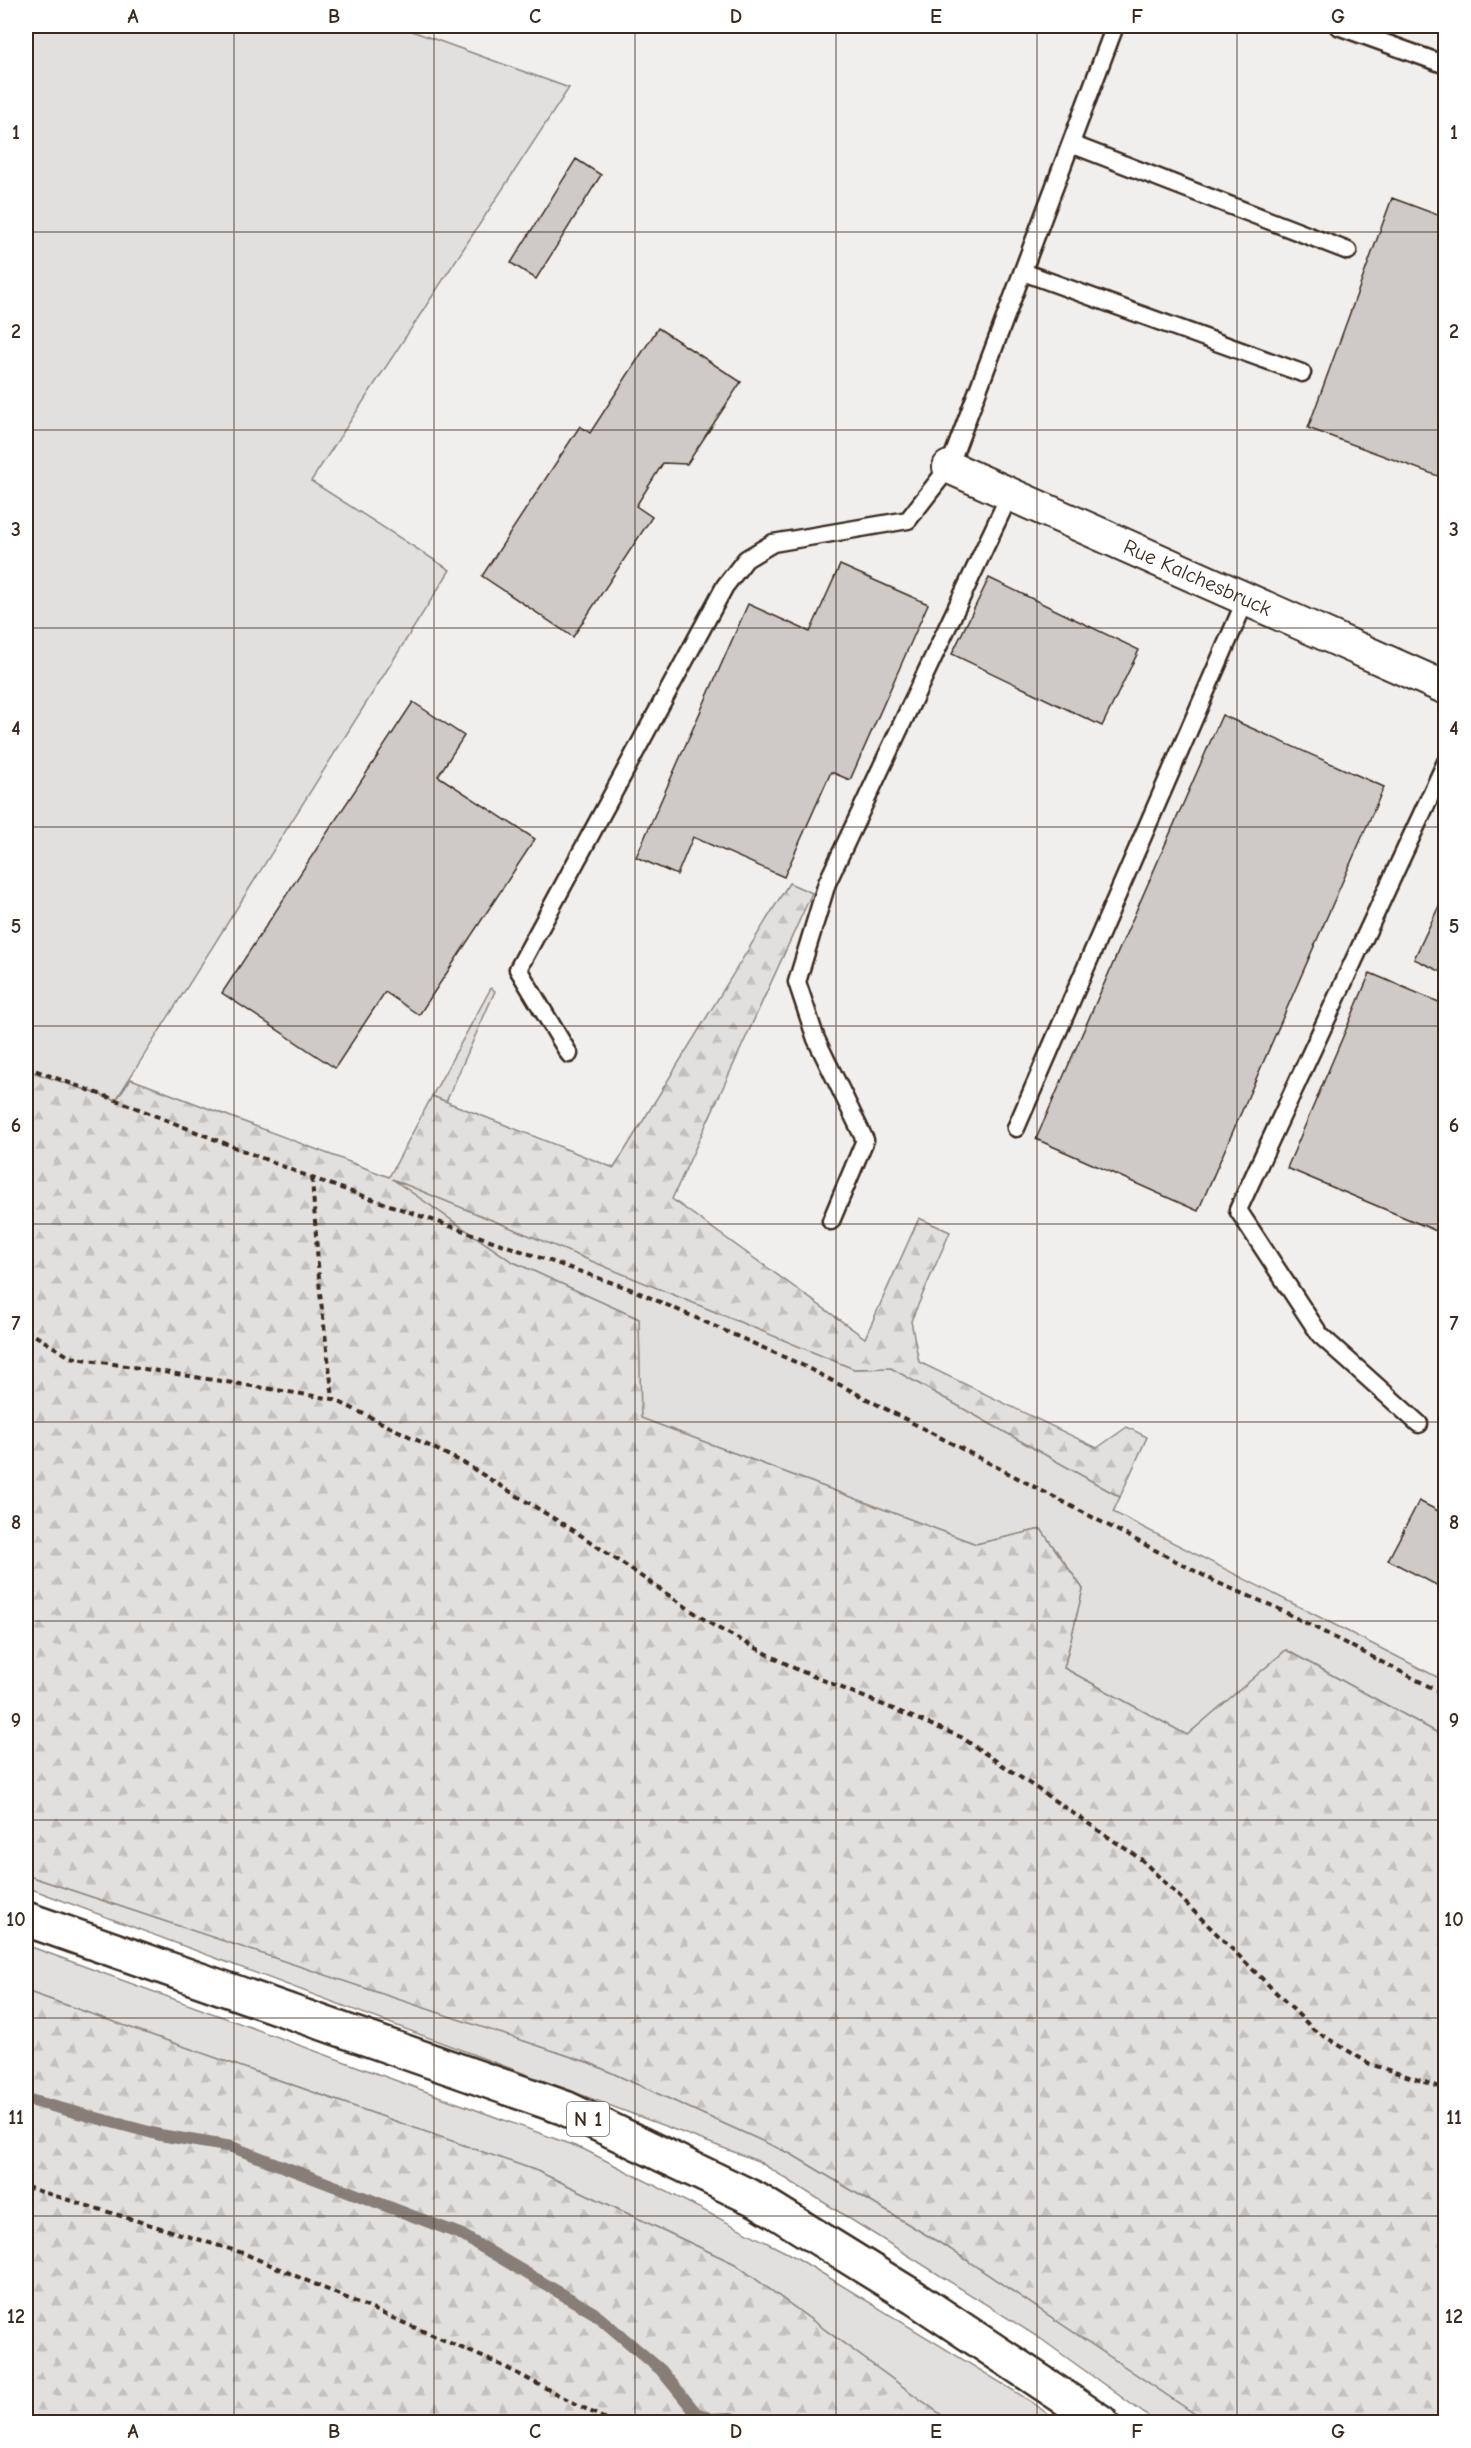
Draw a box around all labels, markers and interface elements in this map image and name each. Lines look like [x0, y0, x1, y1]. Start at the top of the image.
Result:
text: A [127, 5, 139, 28]
text: B [328, 5, 340, 28]
text: C [529, 5, 541, 28]
text: D [730, 5, 742, 28]
text: E [930, 5, 942, 28]
text: F [1131, 5, 1143, 28]
text: G [1331, 5, 1345, 28]
text: 1 [12, 121, 20, 144]
text: 1 [1450, 121, 1458, 144]
text: 2 [11, 320, 21, 343]
text: 2 [1449, 320, 1459, 343]
text: 3 [11, 518, 21, 541]
text: 3 [1449, 518, 1459, 541]
street label: Rue Kalchesbruck [1120, 534, 1275, 621]
text: 4 [11, 717, 21, 740]
text: 4 [1449, 717, 1459, 740]
text: 5 [11, 915, 21, 938]
text: 5 [1449, 915, 1459, 938]
text: 6 [11, 1114, 21, 1137]
text: 6 [1449, 1114, 1459, 1137]
text: 7 [12, 1312, 21, 1335]
text: 7 [1450, 1312, 1459, 1335]
text: 8 [11, 1511, 21, 1534]
text: 8 [1449, 1511, 1459, 1534]
text: 9 [11, 1709, 21, 1732]
text: 9 [1449, 1709, 1459, 1732]
text: 10 [6, 1908, 26, 1931]
text: 10 [1444, 1908, 1464, 1931]
road number: N 1 [567, 2102, 609, 2136]
text: 11 [8, 2106, 24, 2129]
text: 11 [1446, 2106, 1462, 2129]
text: 12 [7, 2305, 25, 2328]
text: 12 [1445, 2305, 1463, 2328]
text: A [127, 2420, 139, 2443]
text: B [328, 2420, 340, 2443]
text: C [529, 2420, 541, 2443]
text: D [730, 2420, 742, 2443]
text: E [930, 2420, 942, 2443]
text: F [1131, 2420, 1143, 2443]
text: G [1331, 2420, 1345, 2443]

